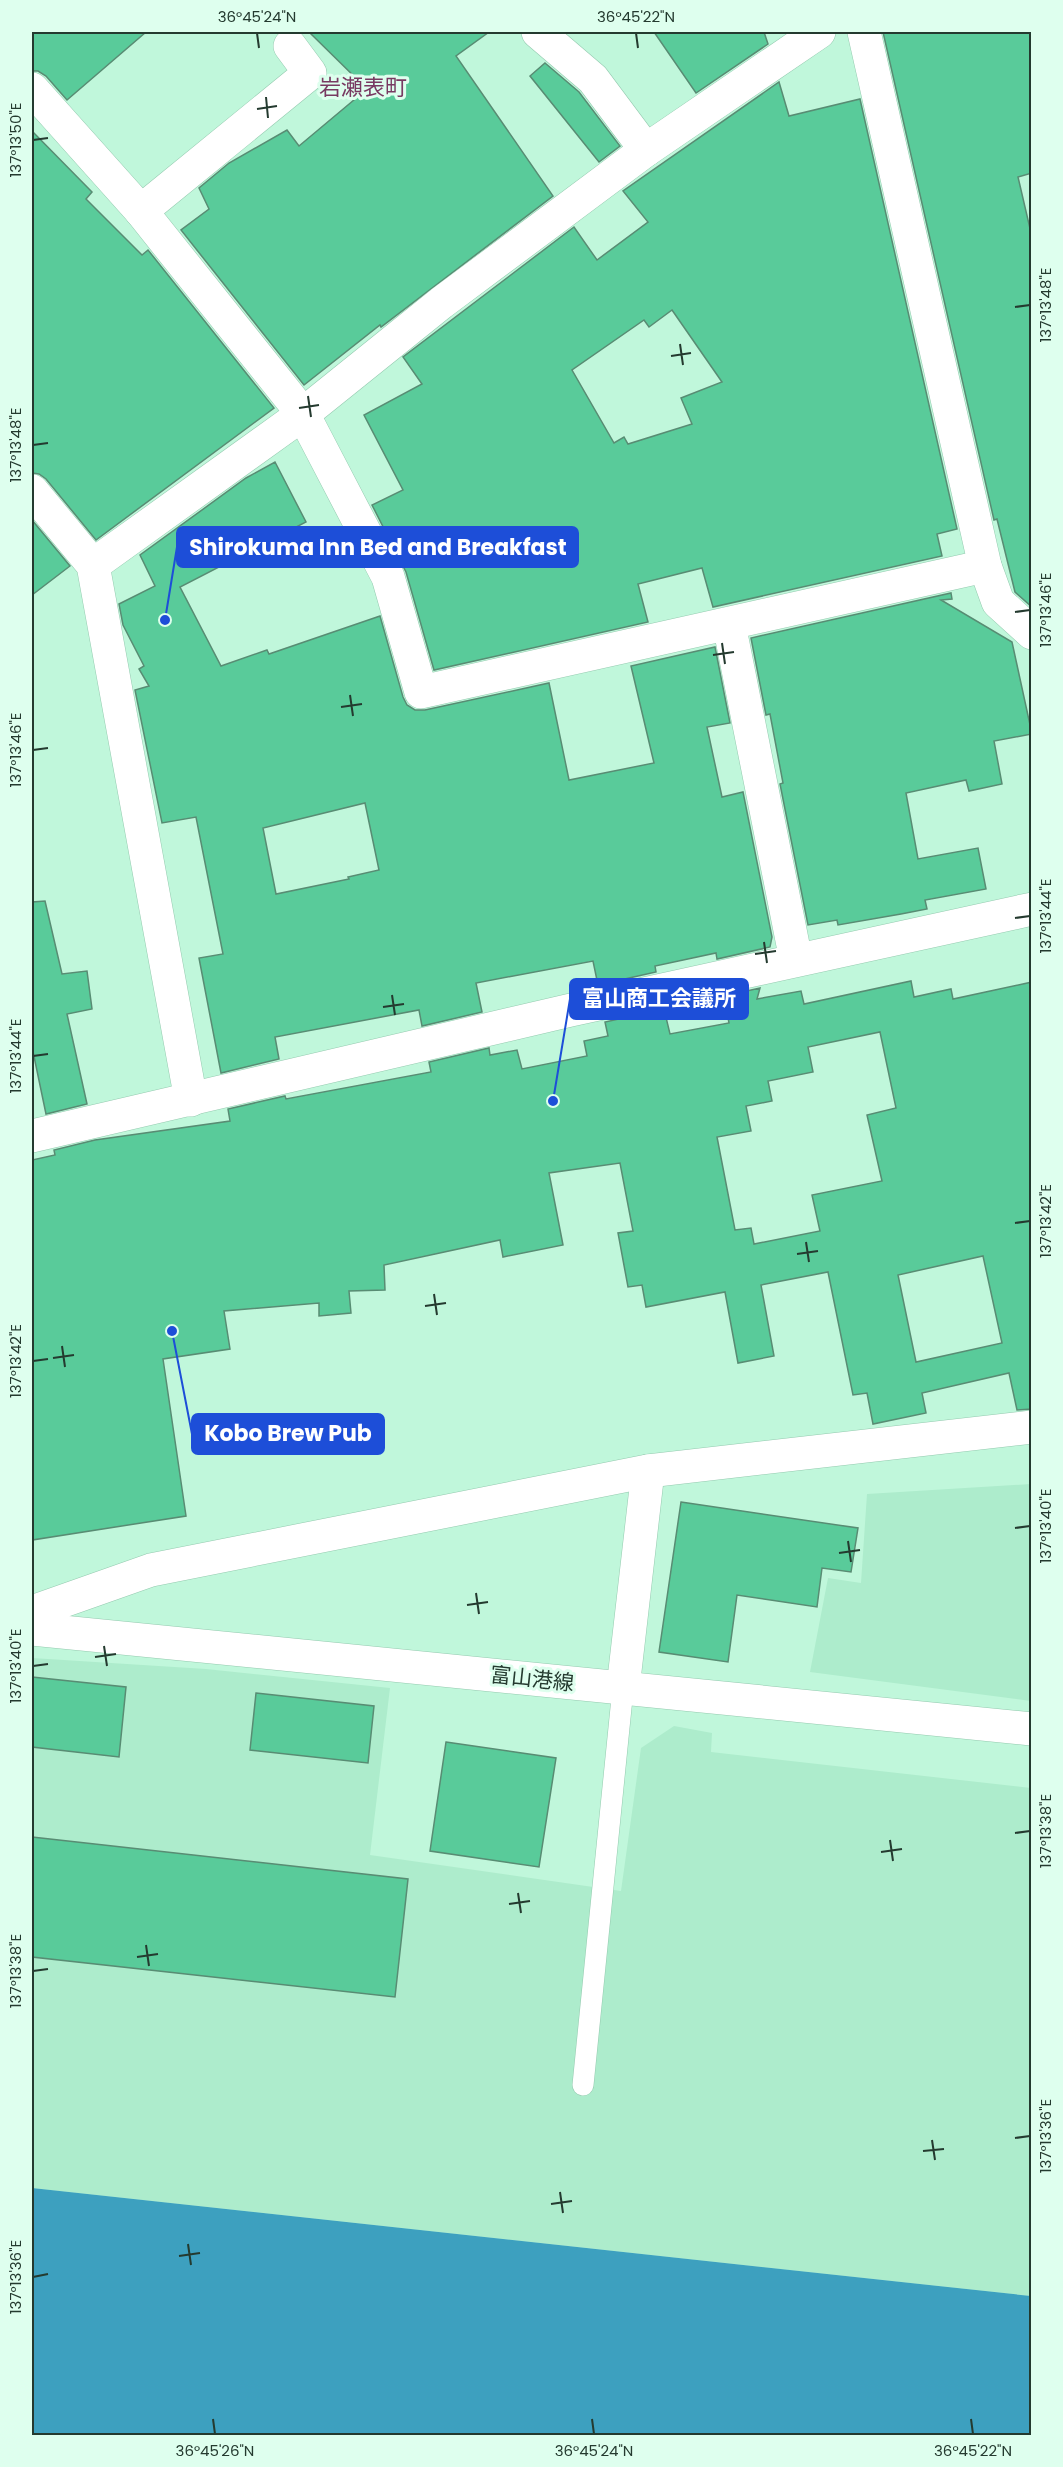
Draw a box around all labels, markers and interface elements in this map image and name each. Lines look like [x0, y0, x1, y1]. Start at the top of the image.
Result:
text: 36°45'24"N [218, 6, 296, 27]
text: 36°45'22"N [597, 6, 675, 27]
district label: 岩瀬表町 [319, 72, 407, 103]
text: 137°13'50"E [5, 103, 26, 177]
text: 137°13'48"E [1035, 268, 1056, 342]
text: 137°13'48"E [5, 408, 26, 482]
callout: Shirokuma Inn Bed and Breakfast [177, 527, 578, 567]
text: Shirokuma Inn Bed and Breakfast [189, 532, 567, 563]
text: 137°13'46"E [1035, 572, 1056, 648]
text: 137°13'46"E [5, 712, 26, 788]
text: 137°13'44"E [1035, 879, 1056, 953]
callout: 富山商工会議所 [570, 979, 748, 1019]
text: 富山商工会議所 [582, 983, 736, 1014]
text: 137°13'44"E [5, 1019, 26, 1093]
text: 137°13'42"E [1035, 1184, 1056, 1258]
text: 137°13'42"E [5, 1324, 26, 1398]
callout: Kobo Brew Pub [192, 1414, 384, 1454]
text: Kobo Brew Pub [204, 1418, 372, 1449]
text: 137°13'40"E [1035, 1489, 1056, 1563]
text: 137°13'40"E [5, 1629, 26, 1703]
street label: 富山港線 [489, 1660, 575, 1697]
text: 137°13'38"E [1035, 1794, 1056, 1868]
text: 137°13'38"E [5, 1934, 26, 2008]
text: 137°13'36"E [1035, 2099, 1056, 2173]
text: 137°13'36"E [5, 2240, 26, 2314]
text: 36°45'26"N [176, 2440, 254, 2461]
text: 36°45'24"N [555, 2440, 633, 2461]
text: 36°45'22"N [934, 2440, 1012, 2461]

